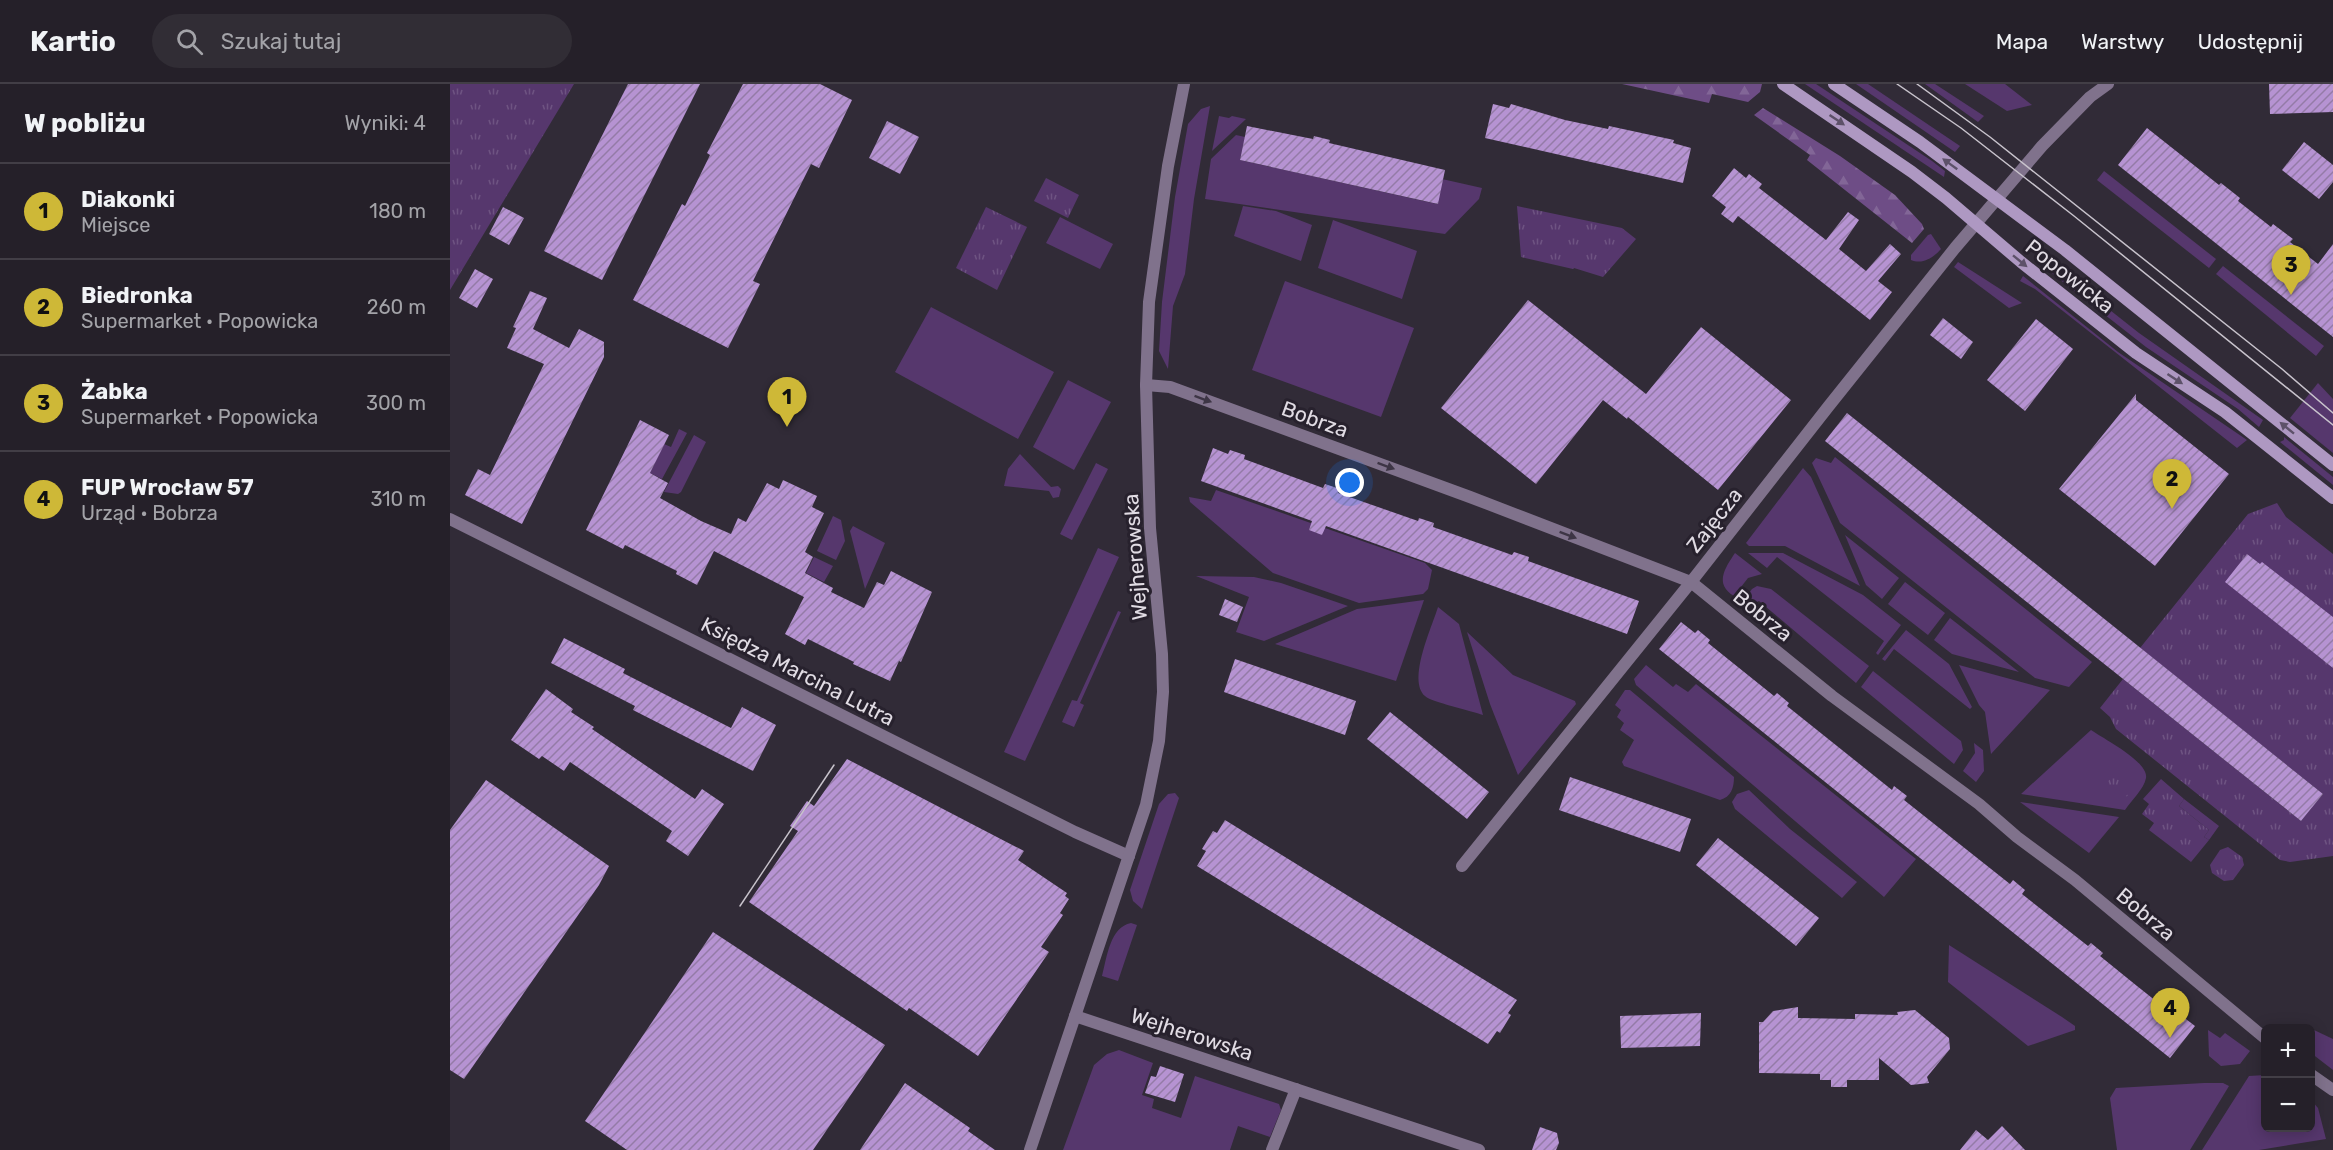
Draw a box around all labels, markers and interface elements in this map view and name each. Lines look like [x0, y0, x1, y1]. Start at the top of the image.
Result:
search box [152, 14, 572, 68]
text: Kartio [30, 25, 116, 58]
icon: search [173, 25, 206, 58]
text: Szukaj tutaj [221, 28, 341, 55]
text: Mapa [1996, 29, 2048, 54]
text: Warstwy [2081, 29, 2164, 54]
text: Udostępnij [2197, 29, 2303, 54]
text: W pobliżu [24, 108, 146, 139]
text: Wyniki: 4 [344, 111, 426, 135]
one-way arrow [1829, 114, 1845, 126]
one-way arrow [1943, 158, 1959, 170]
text: Diakonki [81, 186, 175, 213]
text: 1 [39, 199, 48, 223]
text: 180 m [369, 199, 426, 223]
text: Miejsce [81, 213, 150, 237]
street label: Popowicka [2021, 234, 2119, 318]
pin: 3 [2272, 246, 2310, 295]
one-way arrow [2012, 255, 2028, 268]
text: Biedronka [81, 282, 193, 309]
text: 2 [37, 295, 50, 319]
text: 260 m [367, 295, 426, 319]
text: Supermarket · Popowicka [81, 309, 318, 333]
one-way arrow [2167, 373, 2183, 385]
text: Żabka [81, 378, 148, 405]
pin: 1 [768, 378, 806, 427]
text: 3 [37, 391, 50, 415]
text: 300 m [366, 391, 426, 415]
one-way arrow [1194, 394, 1212, 404]
street label: Bobrza [1278, 395, 1352, 443]
text: Supermarket · Popowicka [81, 405, 318, 429]
one-way arrow [2280, 422, 2295, 435]
pin: 2 [2152, 460, 2192, 509]
one-way arrow [1377, 461, 1395, 471]
your location [1335, 468, 1364, 497]
text: FUP Wrocław 57 [81, 474, 254, 501]
street label: Zajęcza [1681, 483, 1747, 557]
text: 4 [37, 487, 50, 511]
text: 310 m [370, 487, 426, 511]
street label: Wejherowska [1118, 493, 1152, 621]
text: Urząd · Bobrza [81, 501, 218, 525]
one-way arrow [1559, 531, 1577, 540]
street label: Bobrza [1728, 584, 1798, 646]
street label: Księdza Marcina Lutra [697, 611, 899, 731]
street label: Bobrza [2112, 882, 2180, 946]
pin: 4 [2150, 988, 2190, 1038]
street label: Wejherowska [1128, 1002, 1256, 1066]
map controls [2261, 1024, 2315, 1132]
button: + [2261, 1024, 2315, 1078]
button: − [2261, 1078, 2315, 1132]

